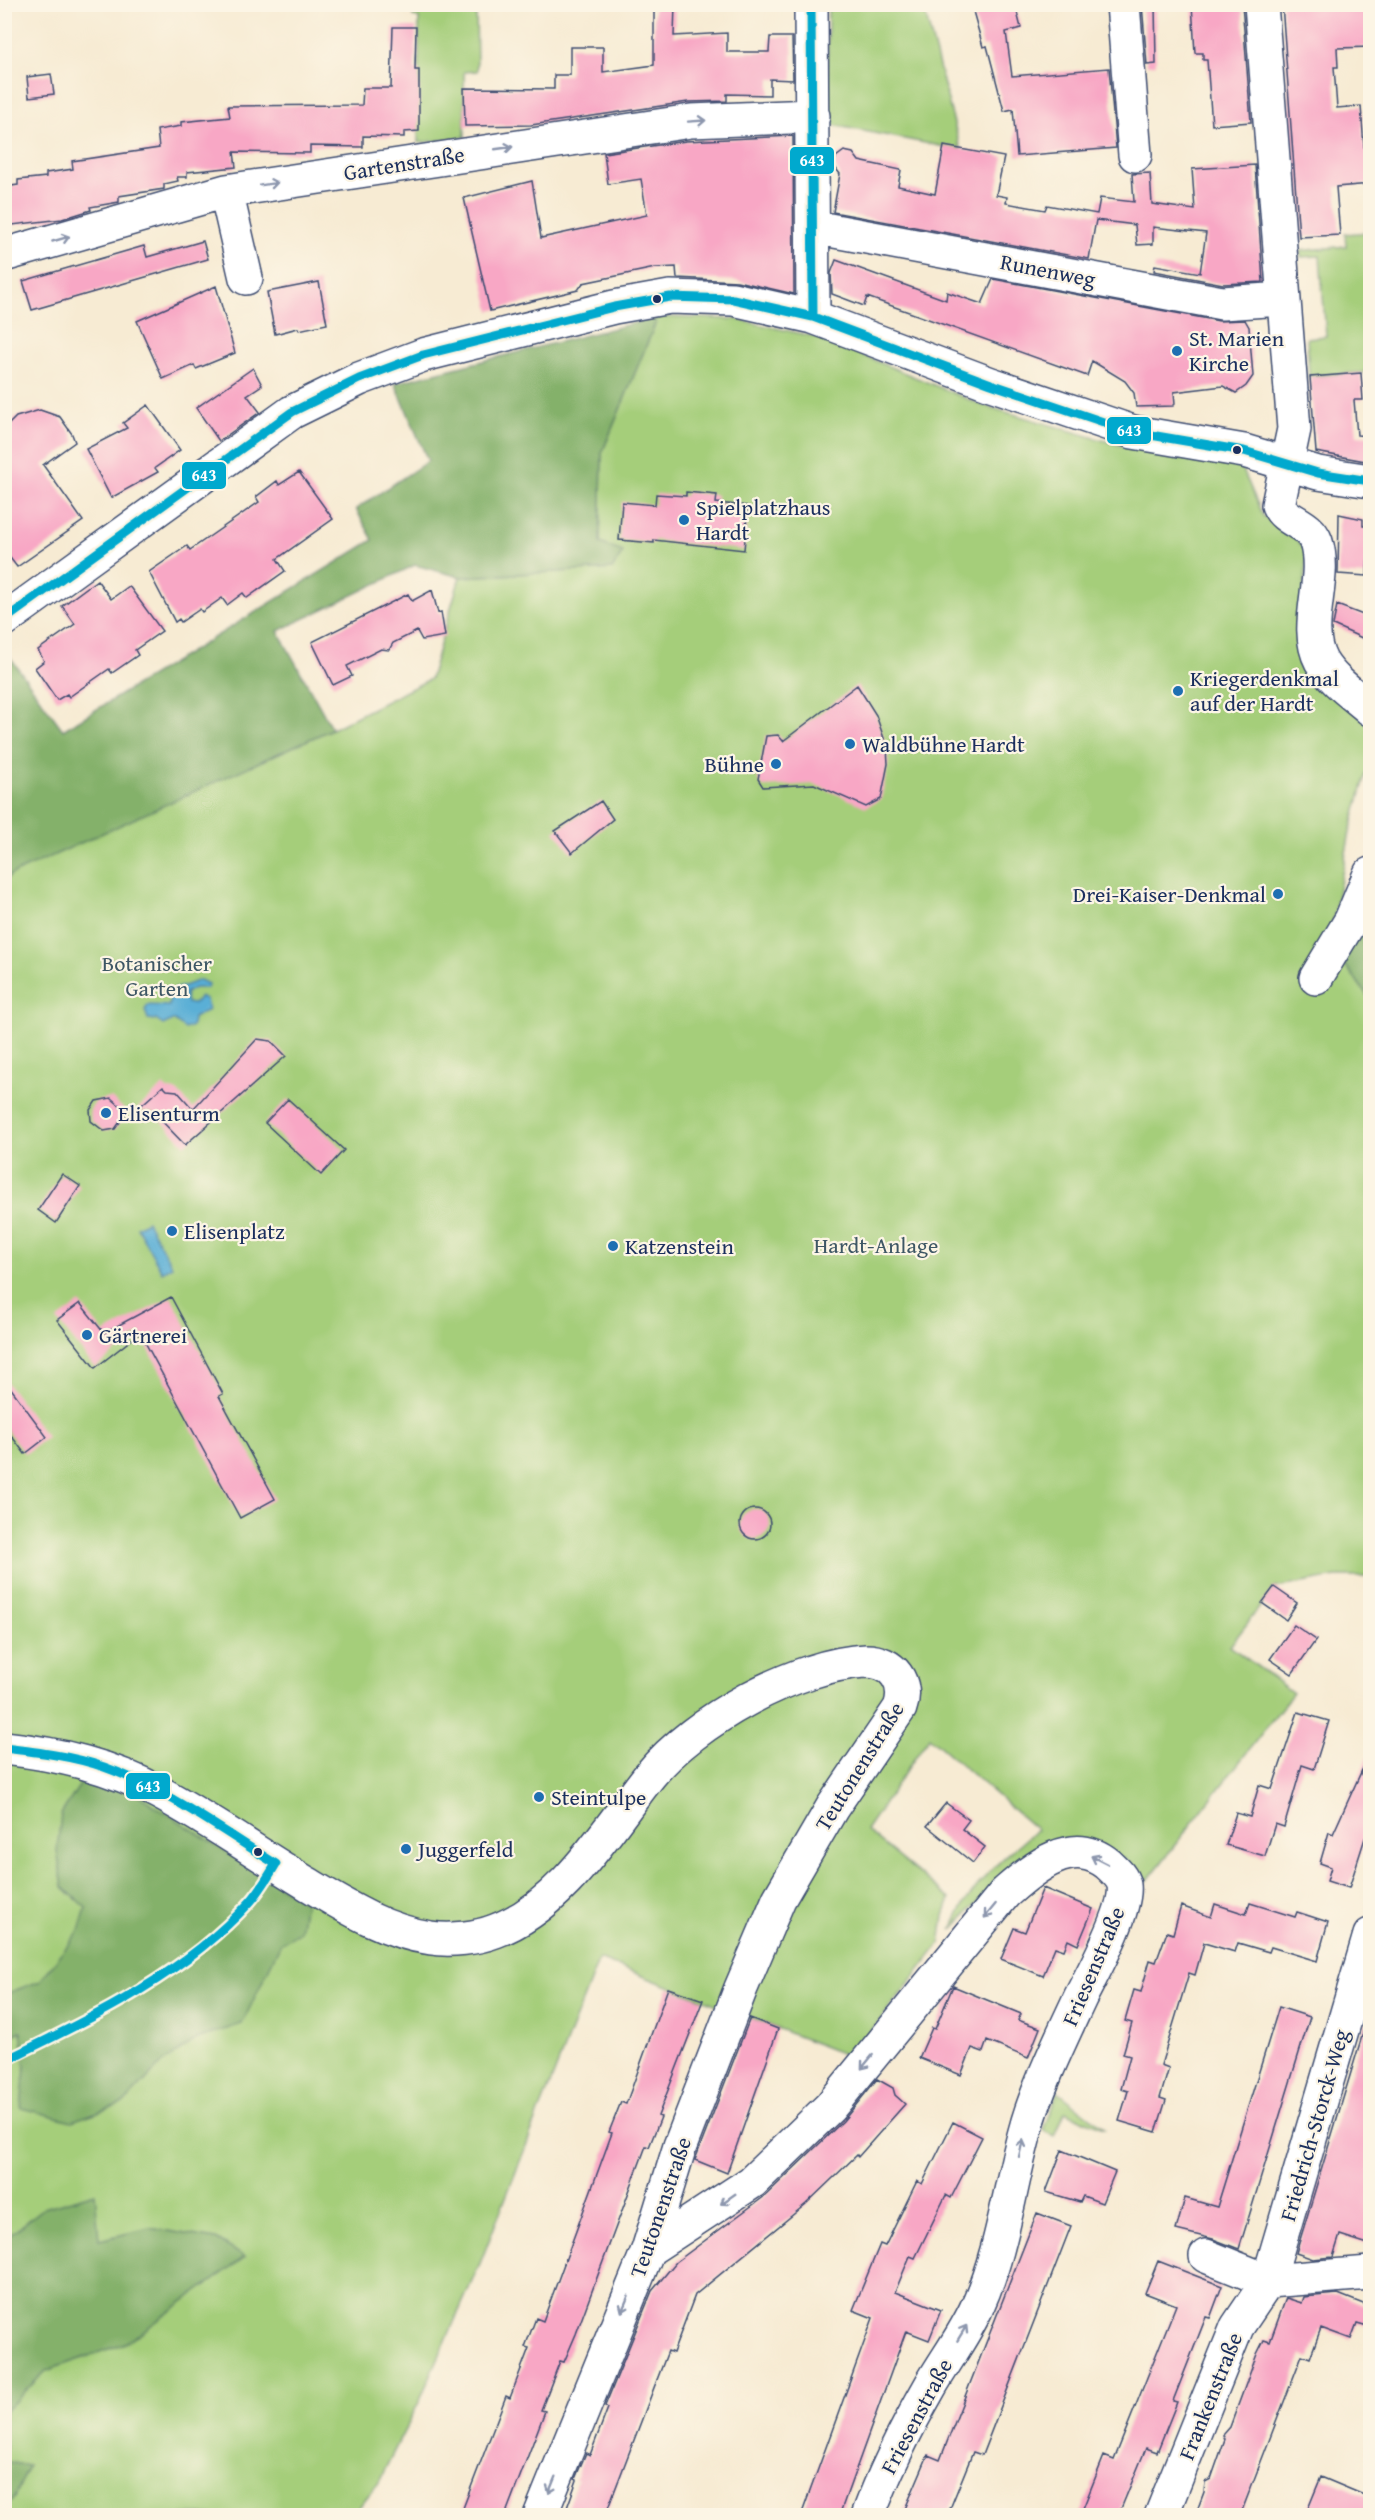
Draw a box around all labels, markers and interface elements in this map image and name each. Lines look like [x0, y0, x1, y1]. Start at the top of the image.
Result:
one-way arrow [686, 116, 706, 127]
street label: Gartenstraße [341, 138, 467, 188]
one-way arrow [493, 142, 513, 153]
line badge: 643 [789, 146, 835, 175]
text: 643 [800, 148, 824, 172]
one-way arrow [259, 178, 279, 189]
one-way arrow [51, 233, 70, 244]
street label: Runenweg [998, 245, 1098, 295]
unlabelled marker [651, 293, 663, 305]
place label: St. Marien Kirche [1189, 322, 1285, 379]
marker: St. Marien Kirche [1170, 344, 1184, 358]
line badge: 643 [1106, 416, 1152, 445]
text: 643 [1117, 418, 1141, 442]
unlabelled marker [1231, 444, 1243, 456]
line badge: 643 [181, 461, 227, 490]
text: 643 [192, 463, 216, 487]
place label: Spielplatzhaus Hardt [696, 491, 831, 548]
marker: Spielplatzhaus Hardt [677, 513, 691, 527]
place label: Kriegerdenkmal auf der Hardt [1190, 662, 1339, 719]
marker: Kriegerdenkmal auf der Hardt [1171, 684, 1185, 698]
place label: Waldbühne Hardt [862, 728, 1025, 760]
marker: Waldbühne Hardt [843, 737, 857, 751]
place label: Bühne [705, 748, 764, 780]
marker: Bühne [769, 757, 783, 771]
place label: Drei-Kaiser-Denkmal [1073, 878, 1266, 910]
marker: Drei-Kaiser-Denkmal [1271, 887, 1285, 901]
park label: Botanischer Garten [102, 947, 212, 1004]
place label: Elisenturm [118, 1097, 220, 1129]
marker: Elisenturm [99, 1106, 113, 1120]
place label: Elisenplatz [184, 1215, 285, 1247]
marker: Elisenplatz [165, 1224, 179, 1238]
park label: Hardt-Anlage [814, 1229, 938, 1261]
place label: Katzenstein [625, 1230, 734, 1262]
marker: Katzenstein [606, 1239, 620, 1253]
place label: Gärtnerei [99, 1319, 187, 1351]
marker: Gärtnerei [80, 1328, 94, 1342]
street label: Teutonenstraße [807, 1695, 911, 1837]
line badge: 643 [125, 1772, 171, 1800]
text: 643 [136, 1774, 160, 1798]
place label: Steintulpe [551, 1781, 646, 1813]
marker: Steintulpe [532, 1790, 546, 1804]
place label: Juggerfeld [415, 1833, 514, 1865]
marker: Juggerfeld [399, 1842, 413, 1856]
unlabelled marker [252, 1846, 264, 1858]
one-way arrow [1091, 1854, 1108, 1866]
street label: Friesenstraße [1054, 1901, 1132, 2031]
one-way arrow [983, 1903, 996, 1919]
street label: Friedrich-Storck-Weg [1271, 2025, 1357, 2225]
one-way arrow [860, 2054, 873, 2070]
street label: Teutonenstraße [621, 2132, 699, 2282]
one-way arrow [1015, 2139, 1027, 2158]
one-way arrow [720, 2193, 737, 2205]
one-way arrow [619, 2294, 630, 2312]
one-way arrow [956, 2325, 968, 2342]
street label: Frankenstraße [1170, 2328, 1250, 2464]
street label: Friesenstraße [872, 2353, 960, 2479]
one-way arrow [546, 2475, 557, 2493]

